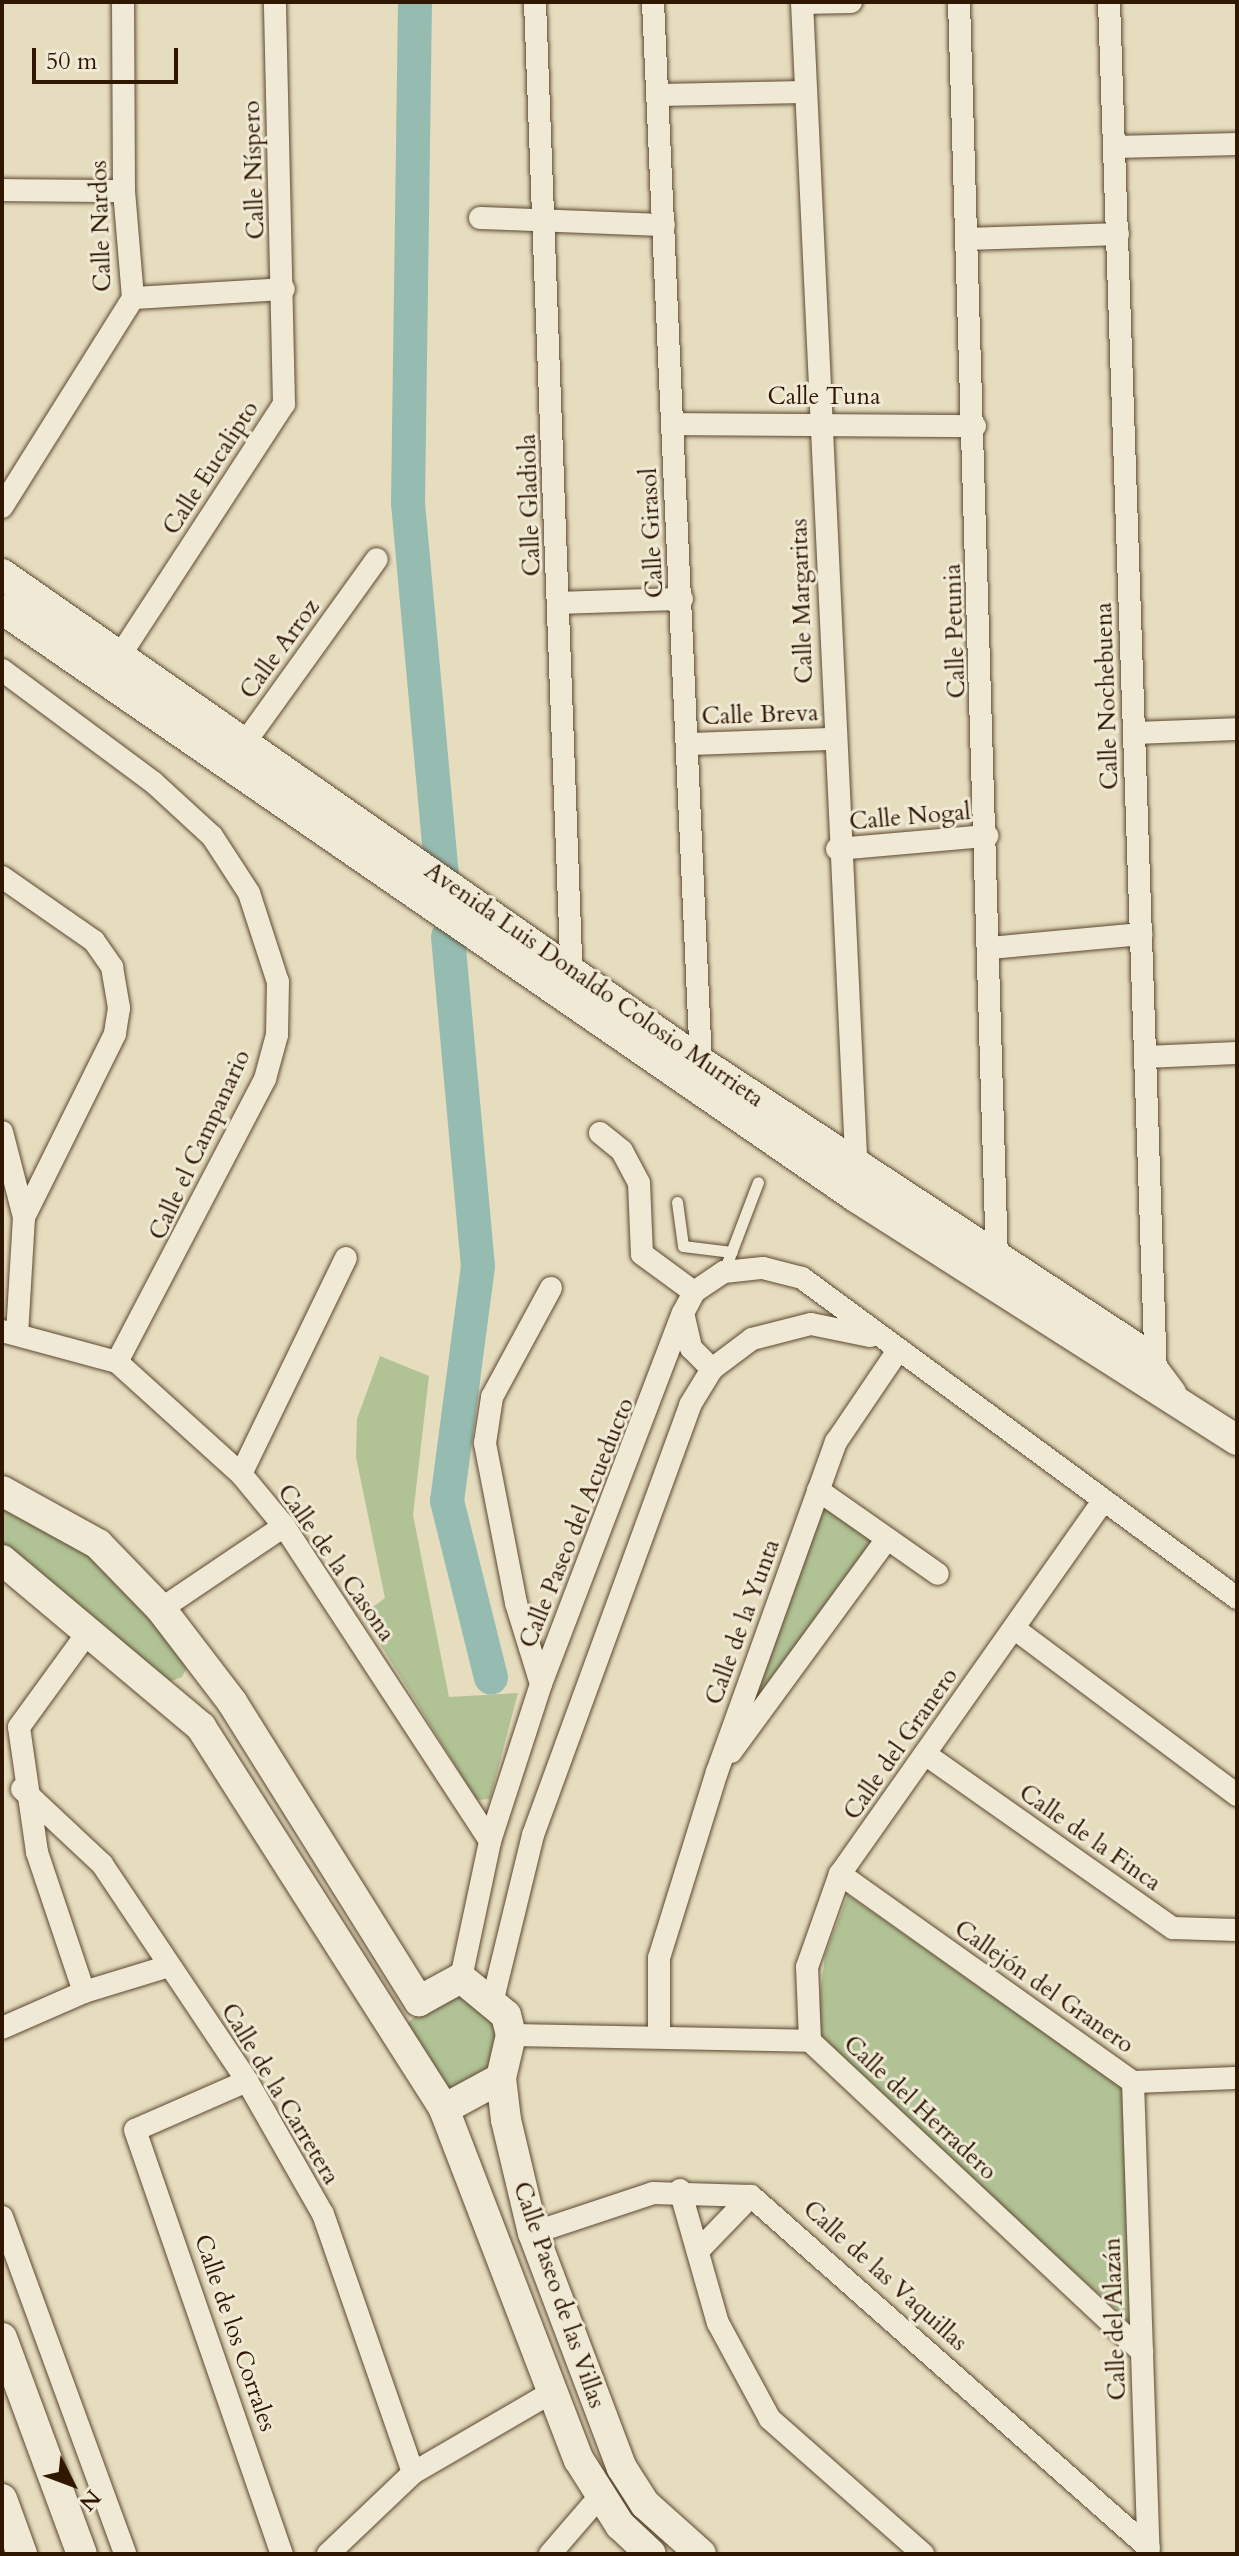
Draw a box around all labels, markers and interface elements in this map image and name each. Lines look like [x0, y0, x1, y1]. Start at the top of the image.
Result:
scale bar [36, 32, 182, 82]
text: 50 m [46, 45, 97, 78]
street label: Calle Níspero [237, 100, 271, 240]
street label: Calle Nardos [84, 160, 118, 292]
street label: Calle Tuna [767, 383, 881, 411]
street label: Calle Eucalipto [157, 396, 265, 540]
street label: Calle Gladiola [513, 433, 547, 577]
street label: Calle Girasol [634, 467, 670, 599]
street label: Calle Margaritas [785, 518, 819, 684]
street label: Calle Petunia [938, 563, 972, 699]
street label: Calle Arroz [234, 593, 326, 705]
street label: Calle Nochebuena [1089, 602, 1125, 790]
street label: Calle Breva [701, 699, 819, 731]
street label: Calle Nogal [848, 797, 972, 837]
street label: Avenida Luis Donaldo Colosio Murrieta [419, 856, 769, 1114]
street label: Calle el Campanario [143, 1045, 257, 1245]
street label: Calle Paseo del Acueducto [514, 1394, 640, 1652]
street label: Calle de la Casona [271, 1479, 401, 1647]
street label: Calle de la Yunta [700, 1535, 786, 1709]
street label: Calle del Granero [838, 1662, 964, 1826]
street label: Calle de la Finca [1013, 1778, 1167, 1898]
street label: Callejón del Granero [949, 1914, 1139, 2060]
street label: Calle de la Carretera [215, 1998, 345, 2190]
street label: Calle del Herradero [838, 2030, 1002, 2186]
street label: Calle Paseo de las Villas [507, 2178, 611, 2412]
street label: Calle de las Vaquillas [797, 2195, 973, 2357]
street label: Calle de los Corrales [188, 2231, 282, 2435]
street label: Calle del Alazán [1098, 2237, 1132, 2401]
north arrow [32, 2444, 112, 2524]
text: N [72, 2483, 107, 2517]

